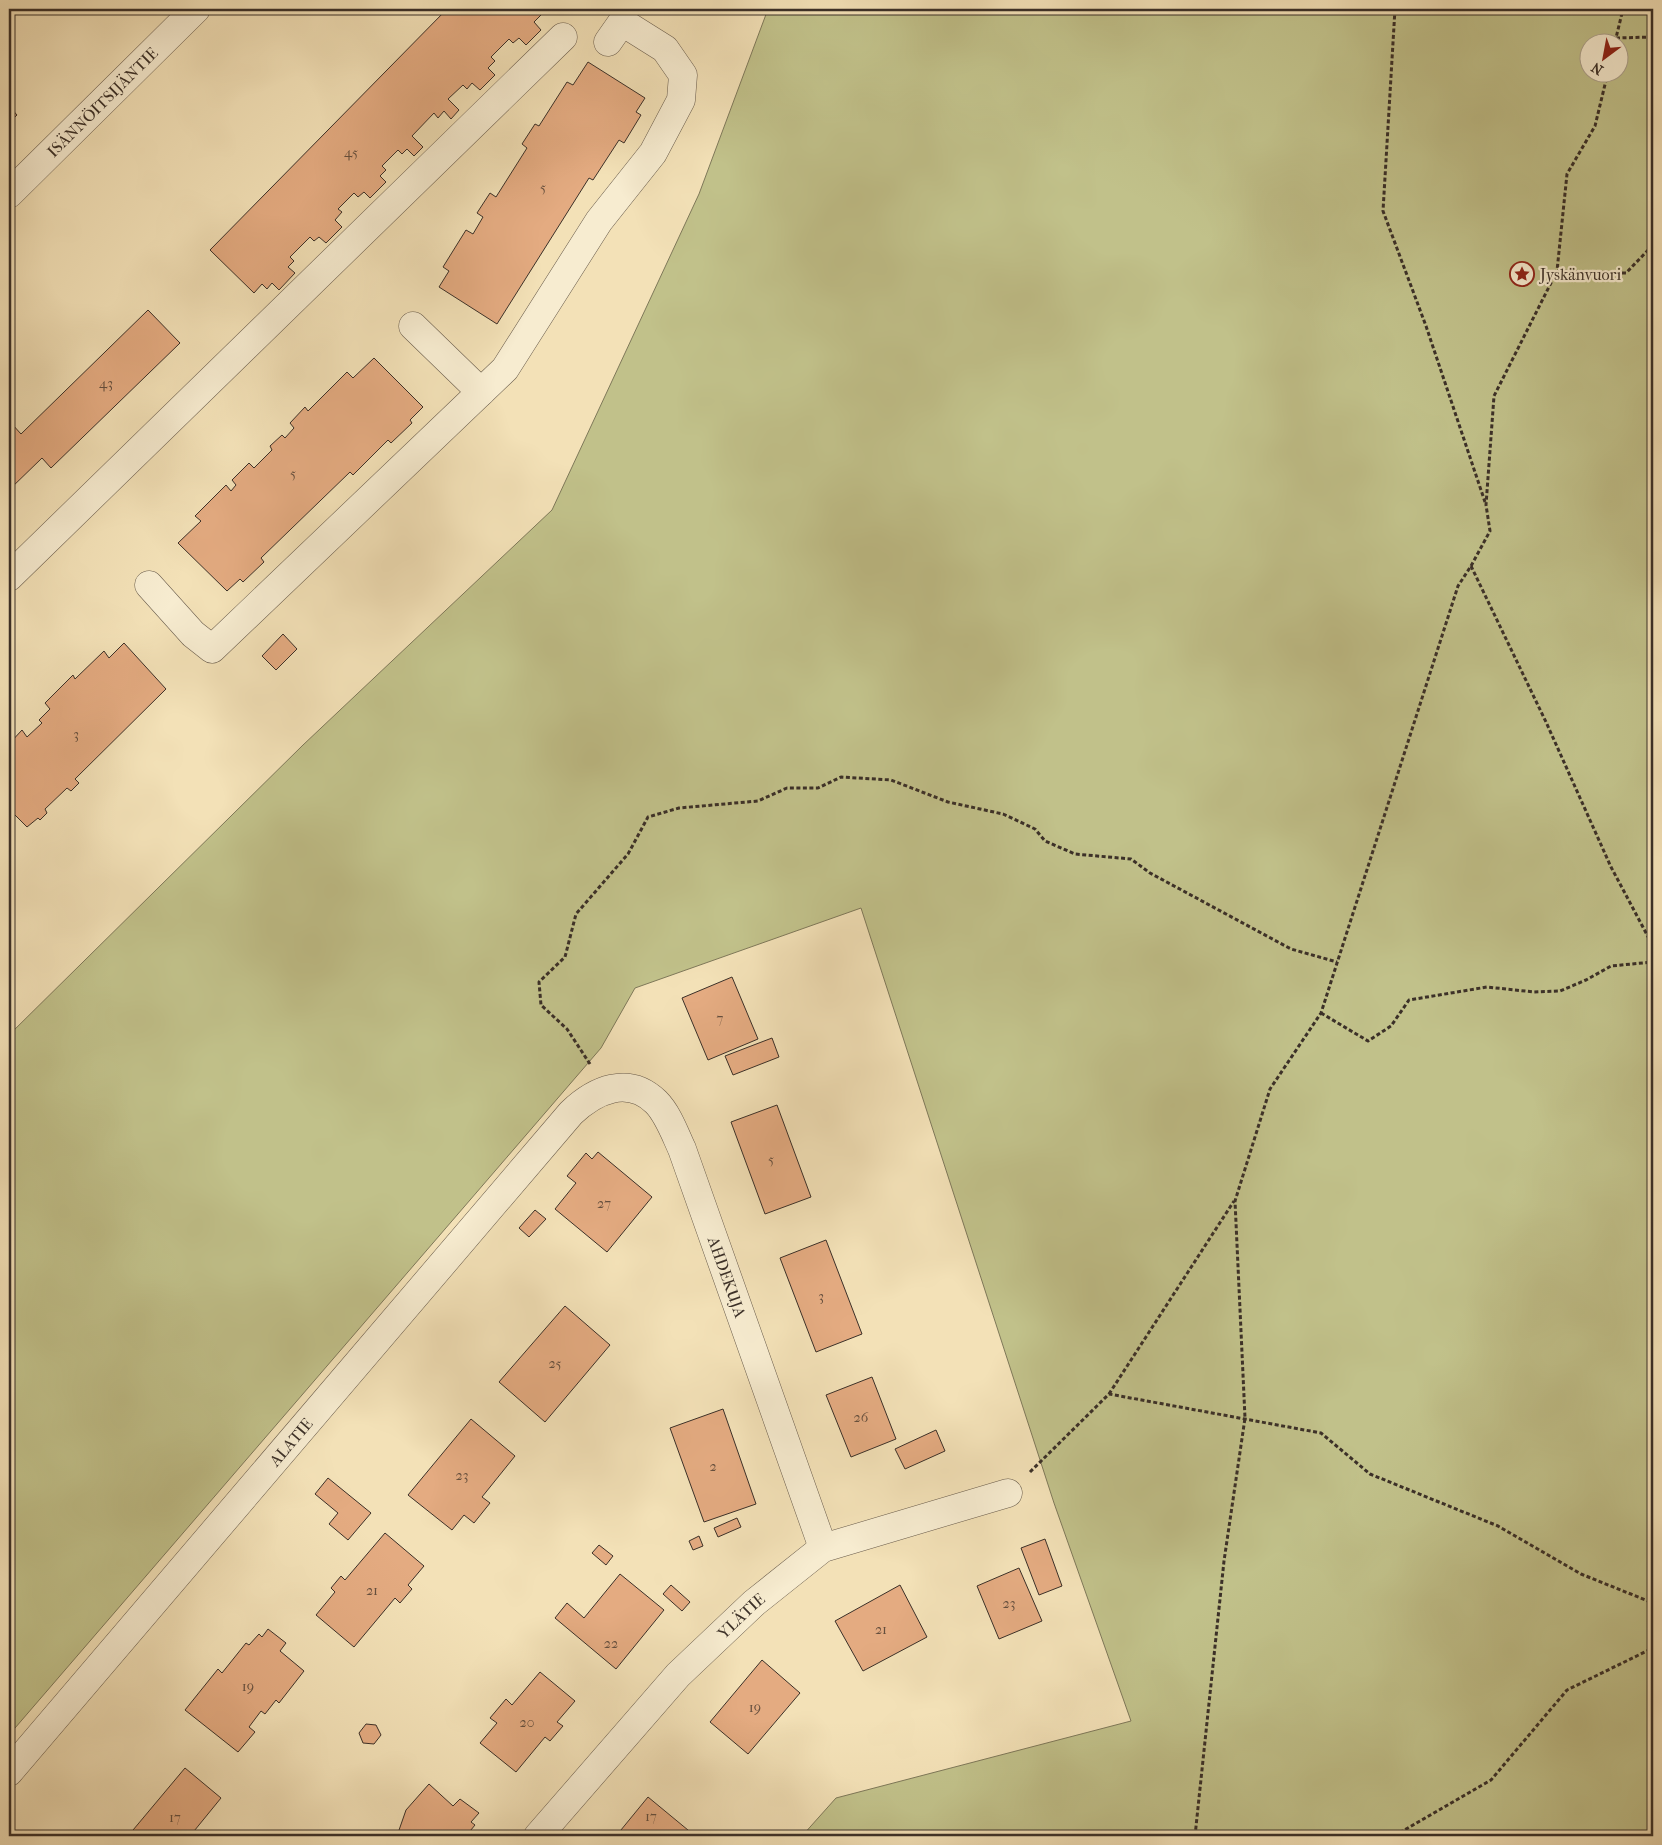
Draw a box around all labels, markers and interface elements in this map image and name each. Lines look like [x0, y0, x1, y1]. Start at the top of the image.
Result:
north arrow [1580, 32, 1630, 82]
street label: ISÄNNÖITSIJÄNTIE [43, 43, 162, 161]
text: N [1588, 58, 1606, 79]
house number: 45 [344, 144, 358, 161]
house number: 5 [540, 179, 546, 196]
place icon: Jyskänvuori [1509, 261, 1535, 287]
place label: Jyskänvuori [1538, 265, 1621, 284]
house number: 43 [99, 375, 113, 392]
house number: 5 [290, 465, 296, 482]
house number: 3 [73, 726, 79, 743]
house number: 7 [717, 1010, 724, 1027]
house number: 5 [768, 1151, 774, 1168]
house number: 27 [597, 1195, 611, 1212]
street label: AHDEKUJA [703, 1233, 750, 1321]
house number: 3 [818, 1288, 824, 1305]
house number: 25 [548, 1355, 562, 1372]
house number: 26 [854, 1409, 869, 1426]
street label: ALATIE [265, 1414, 317, 1471]
house number: 2 [709, 1458, 717, 1475]
house number: 23 [456, 1467, 468, 1484]
house number: 21 [366, 1582, 378, 1599]
street label: YLÄTIE [713, 1589, 769, 1643]
house number: 23 [1003, 1595, 1015, 1612]
house number: 21 [875, 1621, 887, 1638]
house number: 22 [604, 1635, 618, 1652]
house number: 19 [242, 1678, 254, 1695]
house number: 19 [749, 1699, 761, 1716]
house number: 20 [520, 1714, 534, 1731]
house number: 17 [645, 1808, 657, 1825]
house number: 17 [169, 1809, 181, 1826]

